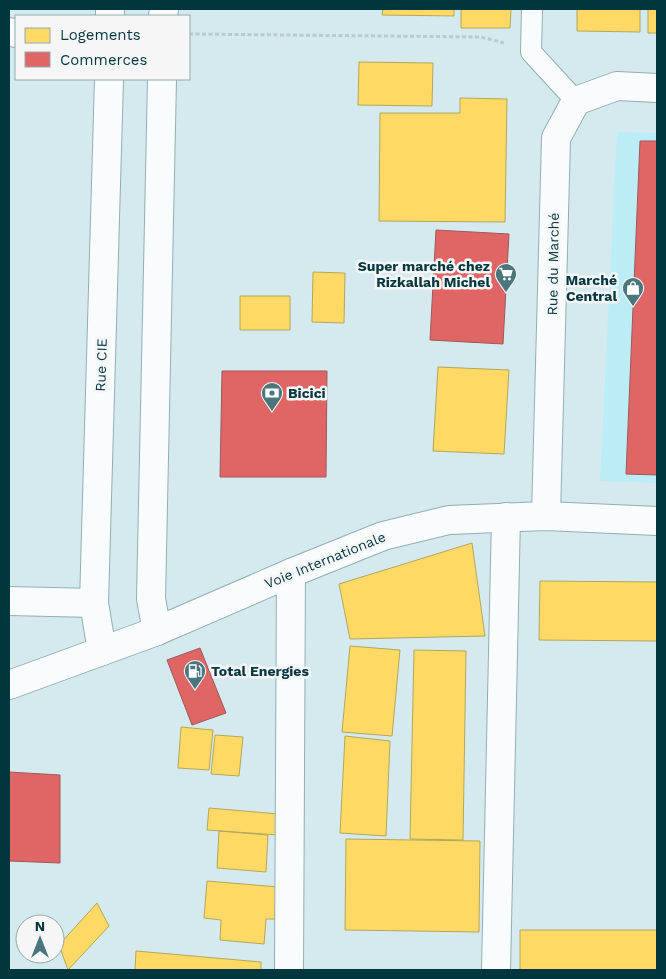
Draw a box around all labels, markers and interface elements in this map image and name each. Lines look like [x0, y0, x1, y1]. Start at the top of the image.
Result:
legend [15, 15, 190, 80]
text: Logements [60, 26, 141, 44]
text: Commerces [60, 51, 147, 69]
street label: Rue du Marché [544, 213, 562, 315]
place label: Super marché chez Rizkallah Michel [358, 258, 490, 290]
supermarket icon: Super marché chez Rizkallah Michel [494, 262, 518, 293]
place label: Marché Central [566, 272, 617, 304]
shop icon: Marché Central [621, 276, 645, 307]
street label: Rue CIE [92, 338, 110, 392]
bank icon: Bicici [260, 381, 284, 412]
place label: Bicici [288, 385, 326, 401]
street label: Voie Internationale [262, 528, 388, 592]
fuel station icon: Total Energies [183, 659, 207, 690]
place label: Total Energies [211, 663, 309, 679]
north arrow [15, 914, 65, 964]
text: N [35, 918, 45, 934]

